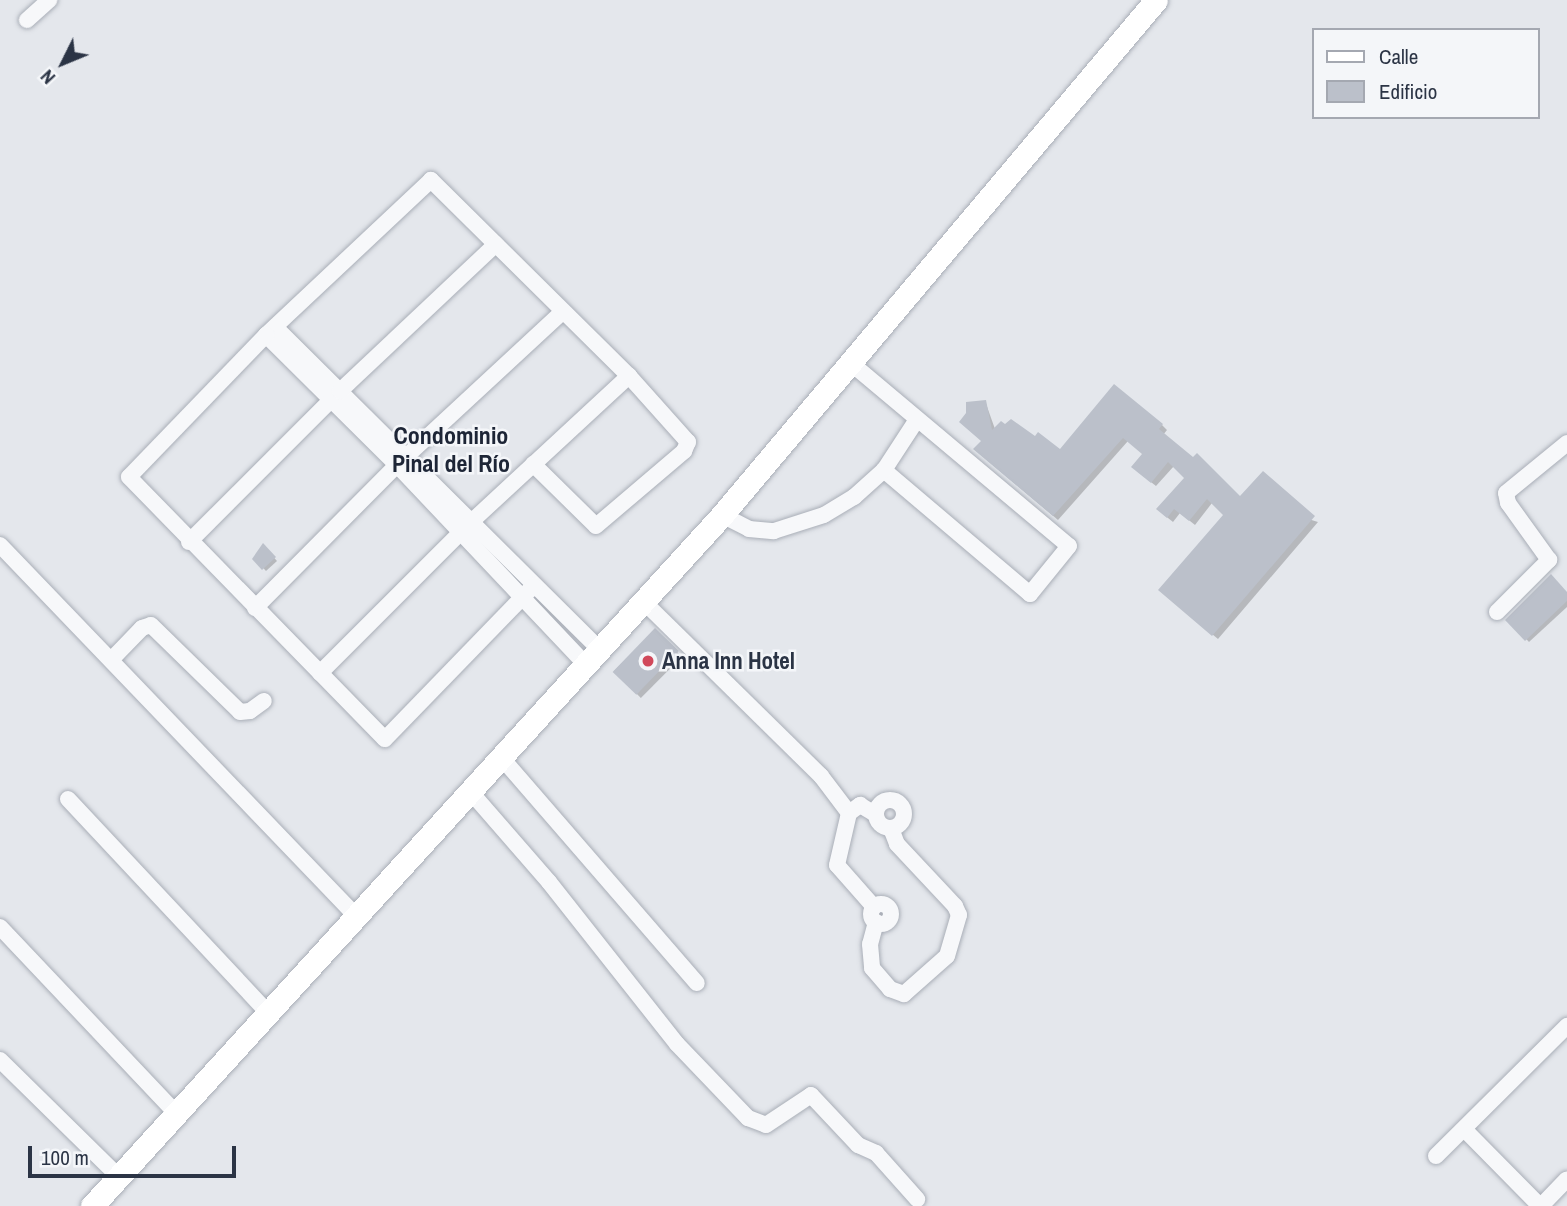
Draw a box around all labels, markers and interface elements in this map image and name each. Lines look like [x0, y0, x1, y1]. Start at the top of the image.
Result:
north arrow [28, 28, 98, 98]
legend [1312, 28, 1539, 119]
text: Calle [1379, 42, 1418, 71]
text: N [34, 64, 61, 90]
text: Edificio [1379, 77, 1437, 106]
district label: Condominio Pinal del Río [392, 422, 510, 478]
place label: Anna Inn Hotel [662, 647, 795, 675]
marker: Anna Inn Hotel [640, 653, 656, 669]
scale bar [32, 1132, 240, 1176]
text: 100 m [41, 1143, 89, 1172]

